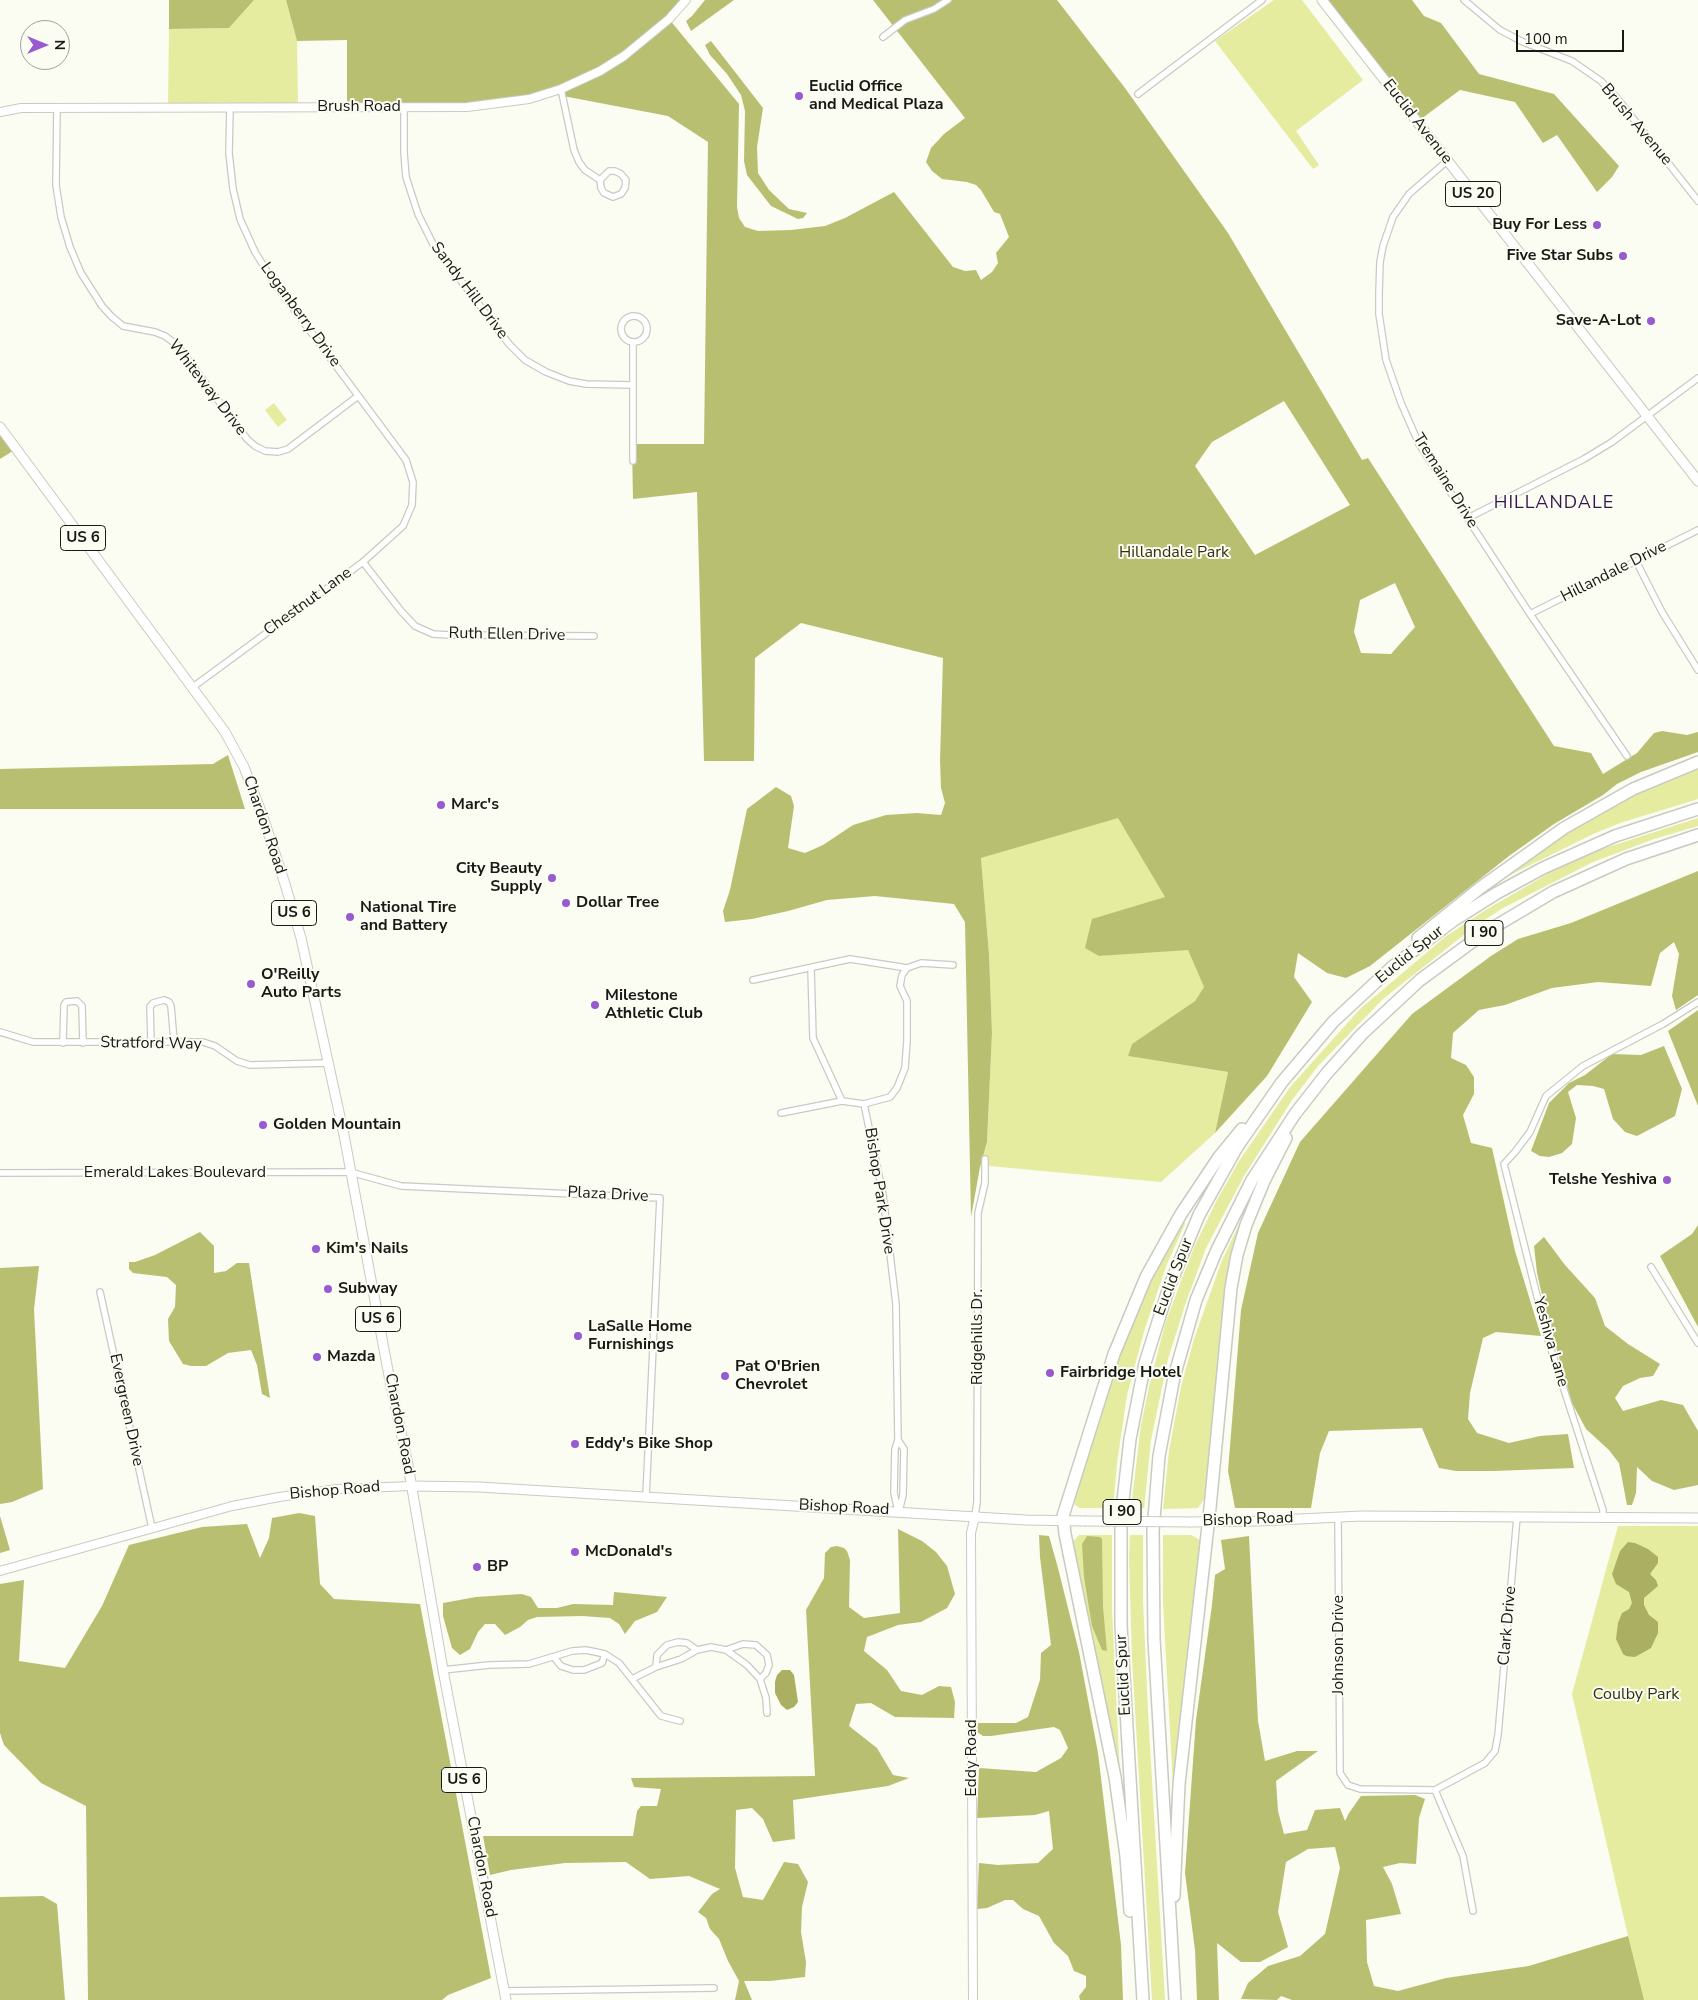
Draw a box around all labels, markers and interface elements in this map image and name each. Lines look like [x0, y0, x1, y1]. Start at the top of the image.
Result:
north arrow [20, 20, 70, 70]
scale bar [1518, 20, 1626, 52]
text: 100 m [1524, 29, 1568, 49]
text: N [50, 40, 69, 50]
street label: Euclid Avenue [1378, 76, 1456, 168]
place label: Euclid Office and Medical Plaza [809, 77, 943, 115]
street label: Brush Avenue [1596, 80, 1676, 170]
marker: Euclid Office and Medical Plaza [793, 90, 805, 102]
street label: Brush Road [317, 97, 401, 117]
road number: US 20 [1446, 182, 1500, 206]
place label: Buy For Less [1492, 215, 1587, 235]
marker: Buy For Less [1591, 219, 1603, 231]
street label: Sandy Hill Drive [426, 239, 512, 343]
place label: Five Star Subs [1506, 246, 1613, 266]
marker: Five Star Subs [1617, 250, 1629, 262]
street label: Loganberry Drive [256, 259, 344, 371]
place label: Save-A-Lot [1556, 311, 1641, 331]
marker: Save-A-Lot [1645, 315, 1657, 327]
street label: Whiteway Drive [164, 336, 250, 440]
street label: Tremaine Drive [1408, 430, 1482, 532]
district label: HILLANDALE [1493, 493, 1615, 515]
road number: US 6 [61, 526, 106, 550]
street label: Hillandale Drive [1558, 537, 1670, 607]
park label: Hillandale Park [1119, 543, 1229, 563]
street label: Chestnut Lane [260, 564, 356, 640]
street label: Ruth Ellen Drive [448, 624, 566, 646]
street label: Chardon Road [238, 773, 290, 877]
place label: Marc's [451, 795, 499, 815]
marker: Marc's [435, 799, 447, 811]
place label: City Beauty Supply [456, 859, 542, 897]
marker: City Beauty Supply [546, 872, 558, 884]
place label: Dollar Tree [576, 893, 659, 913]
marker: Dollar Tree [560, 897, 572, 909]
place label: National Tire and Battery [360, 898, 457, 936]
road number: US 6 [272, 900, 316, 926]
marker: National Tire and Battery [344, 911, 356, 923]
road number: I 90 [1465, 920, 1503, 946]
street label: Euclid Spur [1372, 922, 1448, 988]
place label: O'Reilly Auto Parts [261, 965, 341, 1003]
marker: O'Reilly Auto Parts [245, 978, 257, 990]
place label: Milestone Athletic Club [605, 986, 703, 1024]
marker: Milestone Athletic Club [589, 999, 601, 1011]
street label: Stratford Way [100, 1034, 202, 1054]
place label: Golden Mountain [273, 1115, 401, 1135]
marker: Golden Mountain [257, 1119, 269, 1131]
street label: Bishop Park Drive [860, 1126, 898, 1256]
street label: Emerald Lakes Boulevard [84, 1163, 266, 1183]
place label: Telshe Yeshiva [1549, 1170, 1657, 1190]
marker: Telshe Yeshiva [1661, 1174, 1673, 1186]
street label: Plaza Drive [567, 1183, 649, 1207]
street label: Euclid Spur [1150, 1236, 1198, 1318]
place label: Kim's Nails [326, 1239, 408, 1259]
marker: Kim's Nails [310, 1243, 322, 1255]
place label: Subway [338, 1279, 397, 1299]
marker: Subway [322, 1283, 334, 1295]
street label: Ridgehills Dr. [968, 1289, 988, 1385]
street label: Yeshiva Lane [1528, 1295, 1572, 1389]
road number: US 6 [356, 1306, 400, 1332]
place label: LaSalle Home Furnishings [588, 1317, 692, 1355]
marker: LaSalle Home Furnishings [572, 1330, 584, 1342]
place label: Mazda [327, 1347, 375, 1367]
marker: Mazda [311, 1351, 323, 1363]
street label: Evergreen Drive [105, 1352, 147, 1468]
place label: Pat O'Brien Chevrolet [735, 1357, 820, 1395]
place label: Fairbridge Hotel [1060, 1363, 1181, 1383]
marker: Fairbridge Hotel [1044, 1367, 1056, 1379]
marker: Pat O'Brien Chevrolet [719, 1370, 731, 1382]
street label: Chardon Road [380, 1372, 418, 1476]
place label: Eddy's Bike Shop [585, 1434, 713, 1454]
marker: Eddy's Bike Shop [569, 1438, 581, 1450]
street label: Bishop Road [289, 1477, 381, 1505]
street label: Bishop Road [798, 1496, 890, 1520]
road number: I 90 [1103, 1500, 1141, 1524]
street label: Bishop Road [1202, 1509, 1294, 1531]
place label: McDonald's [585, 1542, 672, 1562]
marker: McDonald's [569, 1546, 581, 1558]
place label: BP [487, 1557, 508, 1577]
marker: BP [471, 1561, 483, 1573]
street label: Clark Drive [1495, 1585, 1521, 1667]
street label: Johnson Drive [1329, 1595, 1349, 1695]
street label: Euclid Spur [1112, 1634, 1136, 1716]
park label: Coulby Park [1593, 1685, 1679, 1705]
street label: Eddy Road [962, 1719, 982, 1797]
road number: US 6 [442, 1768, 486, 1792]
street label: Chardon Road [462, 1815, 500, 1919]

